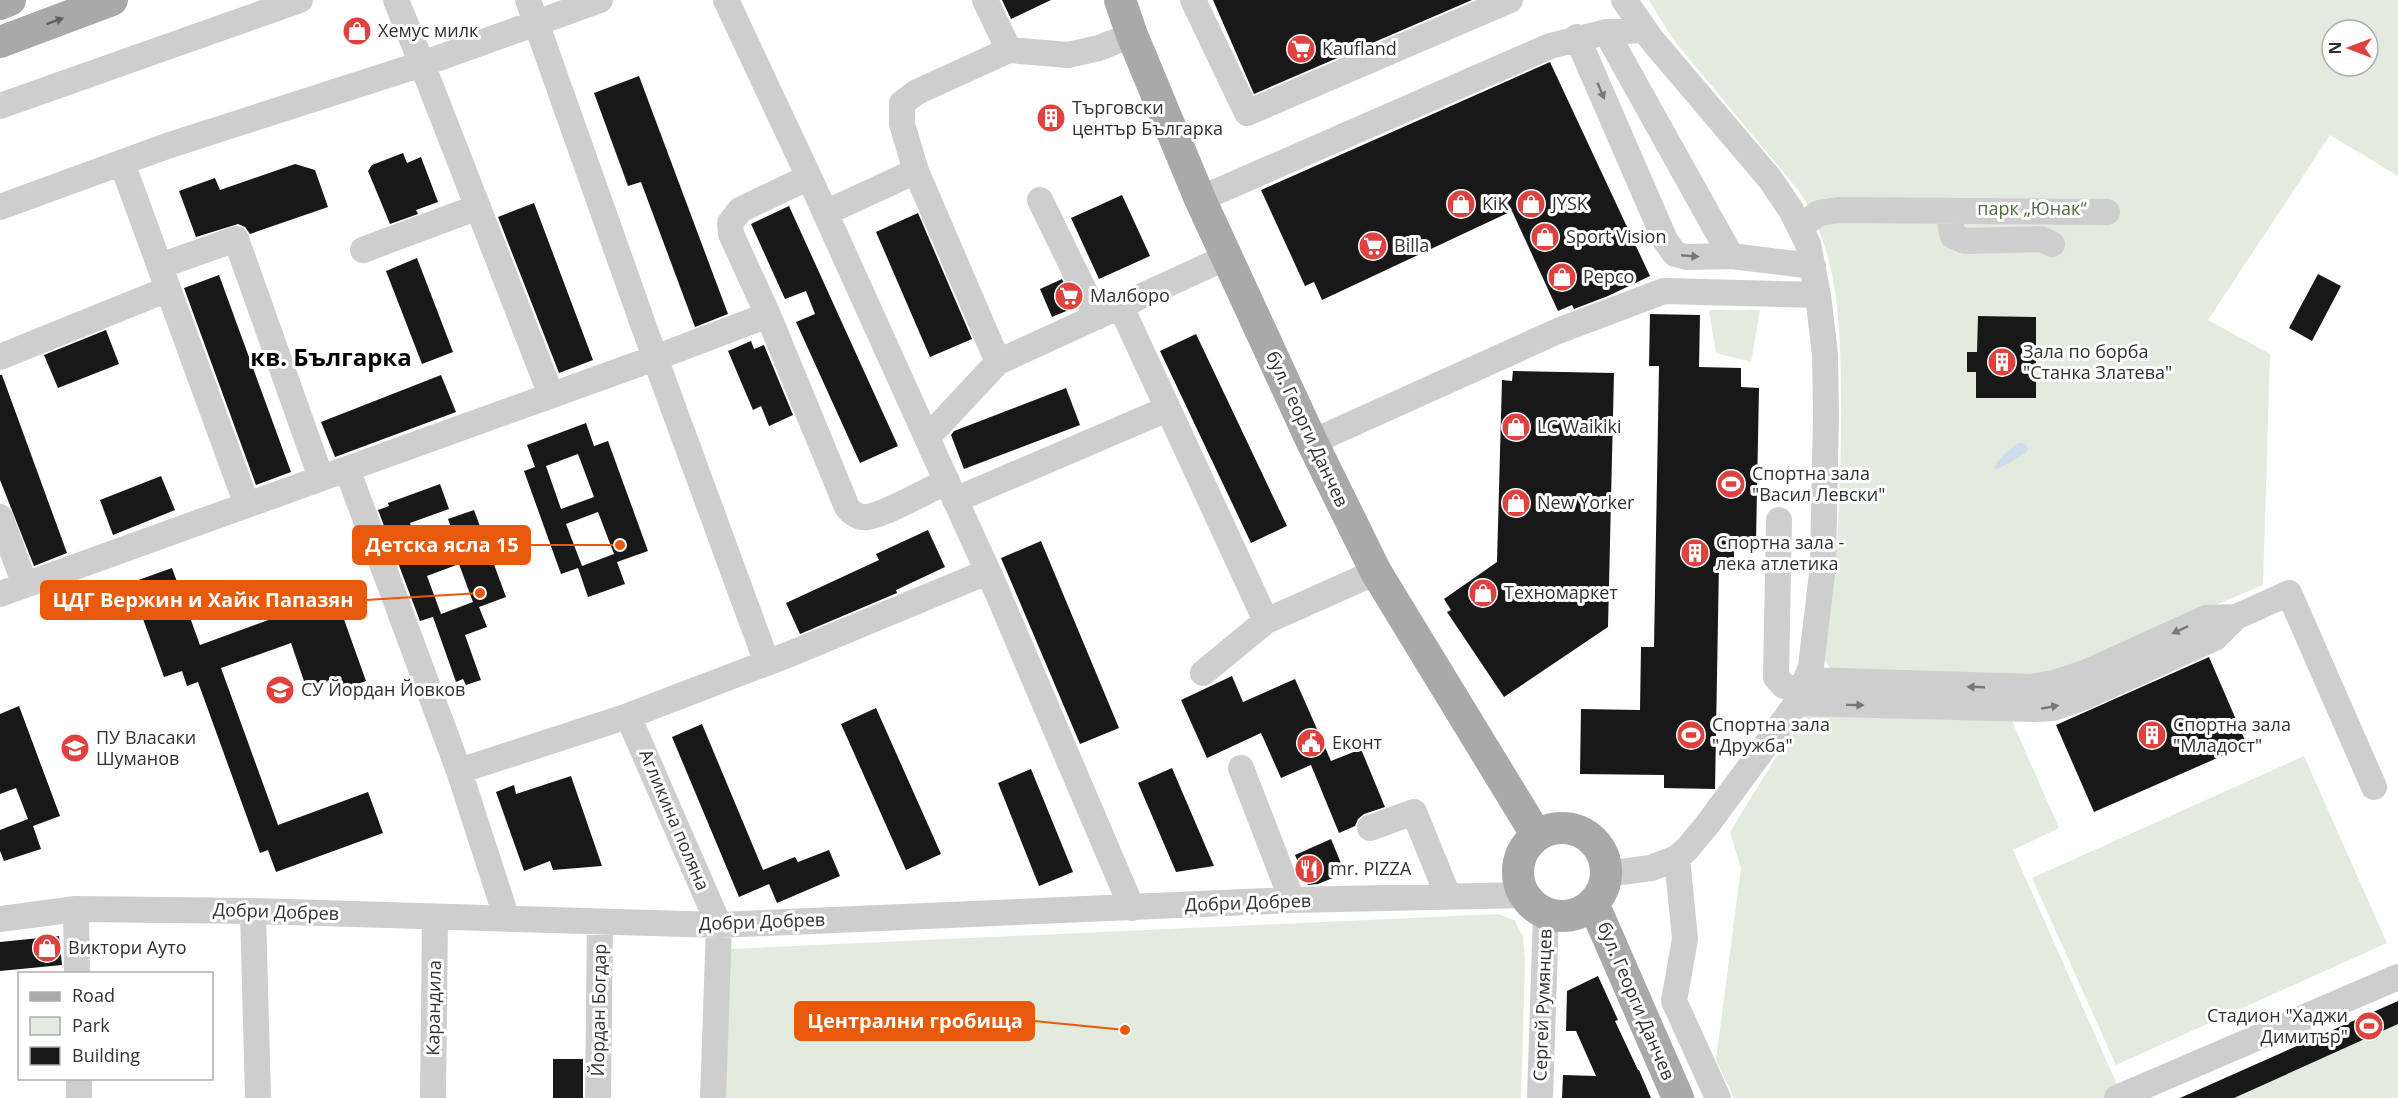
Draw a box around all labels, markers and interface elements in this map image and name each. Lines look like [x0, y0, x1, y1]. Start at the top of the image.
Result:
shop icon: Хемус милк [341, 15, 373, 47]
one-way arrow [46, 16, 64, 26]
place label: Хемус милк [378, 18, 479, 42]
north arrow [2320, 18, 2380, 78]
supermarket icon: Kaufland [1285, 33, 1317, 65]
place label: Kaufland [1322, 36, 1397, 60]
text: N [2324, 41, 2346, 55]
one-way arrow [1596, 82, 1606, 100]
place label: Търговски център Българка [1072, 95, 1223, 140]
building icon: Търговски център Българка [1035, 102, 1067, 134]
shop icon: KiK [1445, 188, 1477, 220]
shop icon: JYSK [1515, 188, 1547, 220]
place label: KiK [1482, 191, 1510, 215]
place label: JYSK [1550, 191, 1589, 215]
park label: парк „Юнак“ [1977, 196, 2087, 220]
shop icon: Sport Vision [1529, 221, 1561, 253]
place label: Sport Vision [1566, 224, 1666, 248]
supermarket icon: Billa [1357, 230, 1389, 262]
place label: Billa [1394, 233, 1429, 257]
one-way arrow [1681, 251, 1700, 261]
shop icon: Pepco [1546, 261, 1578, 293]
place label: Pepco [1583, 264, 1634, 288]
supermarket icon: Малборо [1053, 280, 1085, 312]
place label: Малборо [1090, 283, 1170, 307]
place label: Зала по борба "Станка Златева" [2023, 339, 2172, 384]
district label: кв. Българка [250, 340, 412, 373]
building icon: Зала по борба "Станка Златева" [1986, 346, 2018, 378]
street label: бул. Георги Данчев [1261, 347, 1355, 511]
shop icon: LC Waikiki [1500, 411, 1532, 443]
place label: LC Waikiki [1537, 414, 1622, 438]
place label: Спортна зала "Васил Левски" [1752, 461, 1885, 506]
sports icon: Спортна зала "Васил Левски" [1715, 468, 1747, 500]
shop icon: New Yorker [1500, 487, 1532, 519]
place label: New Yorker [1537, 490, 1635, 514]
callout: Детска ясла 15 [353, 526, 530, 564]
place label: Спортна зала - лека атлетика [1716, 530, 1845, 575]
text: Детска ясла 15 [365, 531, 519, 558]
building icon: Спортна зала - лека атлетика [1679, 537, 1711, 569]
shop icon: Техномаркет [1467, 577, 1499, 609]
place label: Техномаркет [1504, 580, 1618, 604]
callout: ЦДГ Вержин и Хайк Папазян [41, 581, 366, 619]
text: ЦДГ Вержин и Хайк Папазян [53, 586, 353, 613]
one-way arrow [2172, 625, 2189, 634]
school or university icon: СУ Йордан Йовков [264, 674, 296, 706]
place label: СУ Йордан Йовков [301, 677, 465, 701]
one-way arrow [1966, 682, 1985, 691]
one-way arrow [1846, 700, 1865, 710]
one-way arrow [2040, 702, 2059, 711]
place label: Спортна зала "Дружба" [1712, 712, 1830, 757]
place label: Спортна зала "Младост" [2173, 712, 2291, 757]
sports icon: Спортна зала "Дружба" [1675, 719, 1707, 751]
building icon: Спортна зала "Младост" [2136, 719, 2168, 751]
place label: ПУ Власаки Шуманов [96, 725, 196, 770]
public building icon: Еконт [1295, 727, 1327, 759]
place label: Еконт [1332, 730, 1383, 754]
school or university icon: ПУ Власаки Шуманов [59, 732, 91, 764]
street label: Агликина поляна [634, 745, 716, 894]
restaurant icon: mr. PIZZA [1293, 853, 1325, 885]
place label: mr. PIZZA [1330, 856, 1412, 880]
street label: Добри Добрев [1184, 888, 1311, 916]
street label: Добри Добрев [213, 897, 340, 925]
street label: Добри Добрев [698, 907, 825, 935]
street label: бул. Георги Данчев [1593, 918, 1681, 1083]
street label: Сергей Румянцев [1527, 928, 1557, 1082]
shop icon: Виктори Ауто [31, 932, 63, 964]
place label: Виктори Ауто [68, 935, 187, 959]
street label: Йордан Богдар [585, 943, 611, 1077]
street label: Карандила [420, 960, 446, 1056]
legend [18, 972, 213, 1080]
text: Road [72, 983, 115, 1007]
callout: Централни гробища [795, 1002, 1034, 1040]
place label: Стадион "Хаджи Димитър" [2207, 1003, 2348, 1048]
text: Централни гробища [807, 1007, 1023, 1034]
sports icon: Стадион "Хаджи Димитър" [2353, 1010, 2385, 1042]
text: Park [72, 1013, 110, 1037]
text: Building [72, 1043, 140, 1067]

